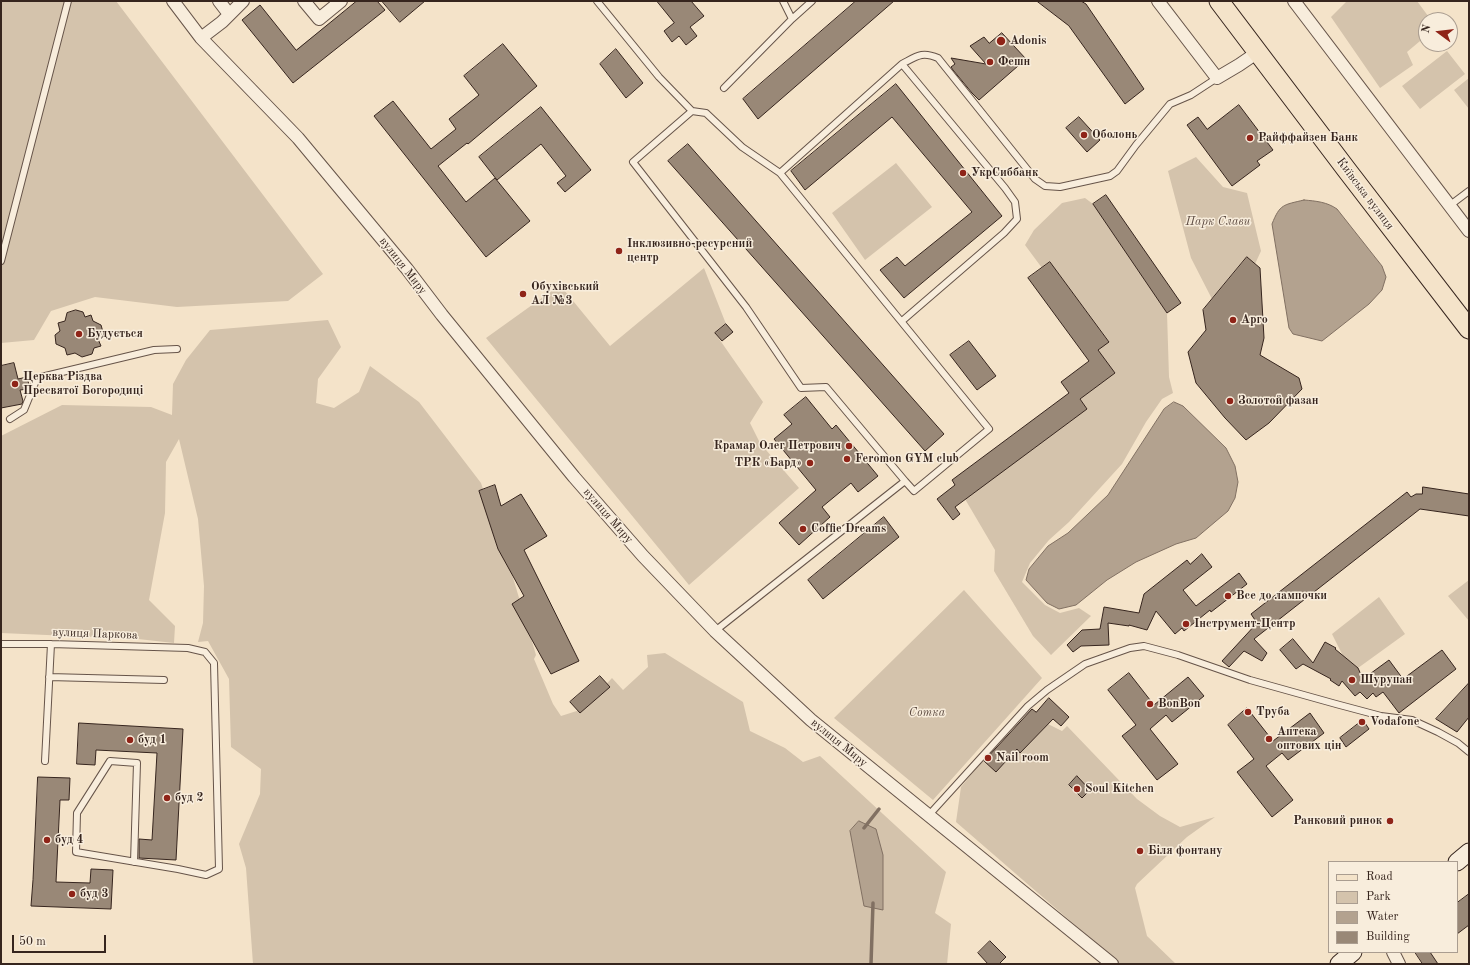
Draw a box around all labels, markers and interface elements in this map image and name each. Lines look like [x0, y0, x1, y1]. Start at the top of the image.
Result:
north arrow [1418, 12, 1458, 52]
text: N [1420, 24, 1433, 35]
place label: Adonis [1010, 34, 1047, 48]
marker: Adonis [995, 35, 1007, 47]
place label: Фешн [998, 55, 1030, 69]
marker: Фешн [985, 57, 995, 67]
place label: Оболонь [1092, 128, 1137, 142]
marker: Оболонь [1079, 130, 1089, 140]
place label: Райффайзен Банк [1258, 131, 1358, 145]
marker: Райффайзен Банк [1245, 133, 1255, 143]
street label: Київська вулиця [1333, 155, 1397, 233]
place label: УкрСиббанк [971, 166, 1038, 180]
marker: УкрСиббанк [958, 168, 968, 178]
park label: Парк Слави [1186, 215, 1250, 229]
street label: вулиця Миру [376, 234, 430, 298]
place label: Інклюзивно-ресурсний центр [627, 237, 752, 265]
marker: Інклюзивно-ресурсний центр [614, 246, 624, 256]
place label: Обухівський АЛ №3 [531, 280, 599, 308]
marker: Обухівський АЛ №3 [518, 289, 528, 299]
place label: Арго [1241, 313, 1268, 327]
marker: Арго [1228, 315, 1238, 325]
place label: Будується [87, 327, 143, 341]
marker: Будується [74, 329, 84, 339]
place label: Церква Різдва Пресвятої Богородиці [23, 370, 143, 398]
marker: Церква Різдва Пресвятої Богородиці [10, 379, 20, 389]
place label: Золотой фазан [1238, 394, 1319, 408]
marker: Золотой фазан [1225, 396, 1235, 406]
place label: Крамар Олег Петрович [714, 439, 841, 453]
marker: Крамар Олег Петрович [844, 441, 854, 451]
place label: Feromon GYM club [855, 452, 959, 466]
marker: Feromon GYM club [842, 454, 852, 464]
place label: ТРК «Бард» [734, 456, 802, 470]
marker: ТРК «Бард» [805, 458, 815, 468]
street label: вулиця Миру [580, 485, 636, 547]
place label: Coffie Dreams [811, 522, 886, 536]
marker: Coffie Dreams [798, 524, 808, 534]
place label: Все до лампочки [1236, 589, 1327, 603]
marker: Все до лампочки [1223, 591, 1233, 601]
place label: Інструмент-Центр [1194, 617, 1295, 631]
marker: Інструмент-Центр [1181, 619, 1191, 629]
street label: вулиця Паркова [52, 625, 138, 643]
place label: Шурупан [1360, 673, 1412, 687]
marker: Шурупан [1347, 675, 1357, 685]
place label: BonBon [1158, 697, 1200, 711]
marker: BonBon [1145, 699, 1155, 709]
place label: Труба [1256, 705, 1290, 719]
park label: Сотка [909, 706, 945, 720]
marker: Труба [1243, 707, 1253, 717]
place label: Vodafone [1370, 715, 1419, 729]
street label: вулиця Миру [808, 716, 870, 770]
marker: Vodafone [1357, 717, 1367, 727]
place label: Аптека оптових цін [1277, 725, 1342, 753]
place label: буд 1 [138, 733, 166, 747]
marker: Аптека оптових цін [1264, 734, 1274, 744]
marker: буд 1 [125, 735, 135, 745]
place label: Nail room [996, 751, 1049, 765]
marker: Nail room [983, 753, 993, 763]
place label: Soul Kitchen [1085, 782, 1154, 796]
marker: Soul Kitchen [1072, 784, 1082, 794]
place label: буд 2 [175, 791, 203, 805]
marker: буд 2 [162, 793, 172, 803]
place label: Ранковий ринок [1293, 814, 1382, 828]
marker: Ранковий ринок [1385, 816, 1395, 826]
place label: буд 4 [55, 833, 83, 847]
marker: буд 4 [42, 835, 52, 845]
place label: Біля фонтану [1148, 844, 1222, 858]
marker: Біля фонтану [1135, 846, 1145, 856]
legend [1328, 861, 1458, 953]
text: Road [1366, 871, 1393, 883]
place label: буд 3 [80, 887, 108, 901]
marker: буд 3 [67, 889, 77, 899]
text: Park [1366, 891, 1391, 903]
text: Water [1366, 911, 1398, 923]
scale bar [14, 927, 108, 953]
text: Building [1366, 931, 1410, 943]
text: 50 m [19, 936, 46, 948]

